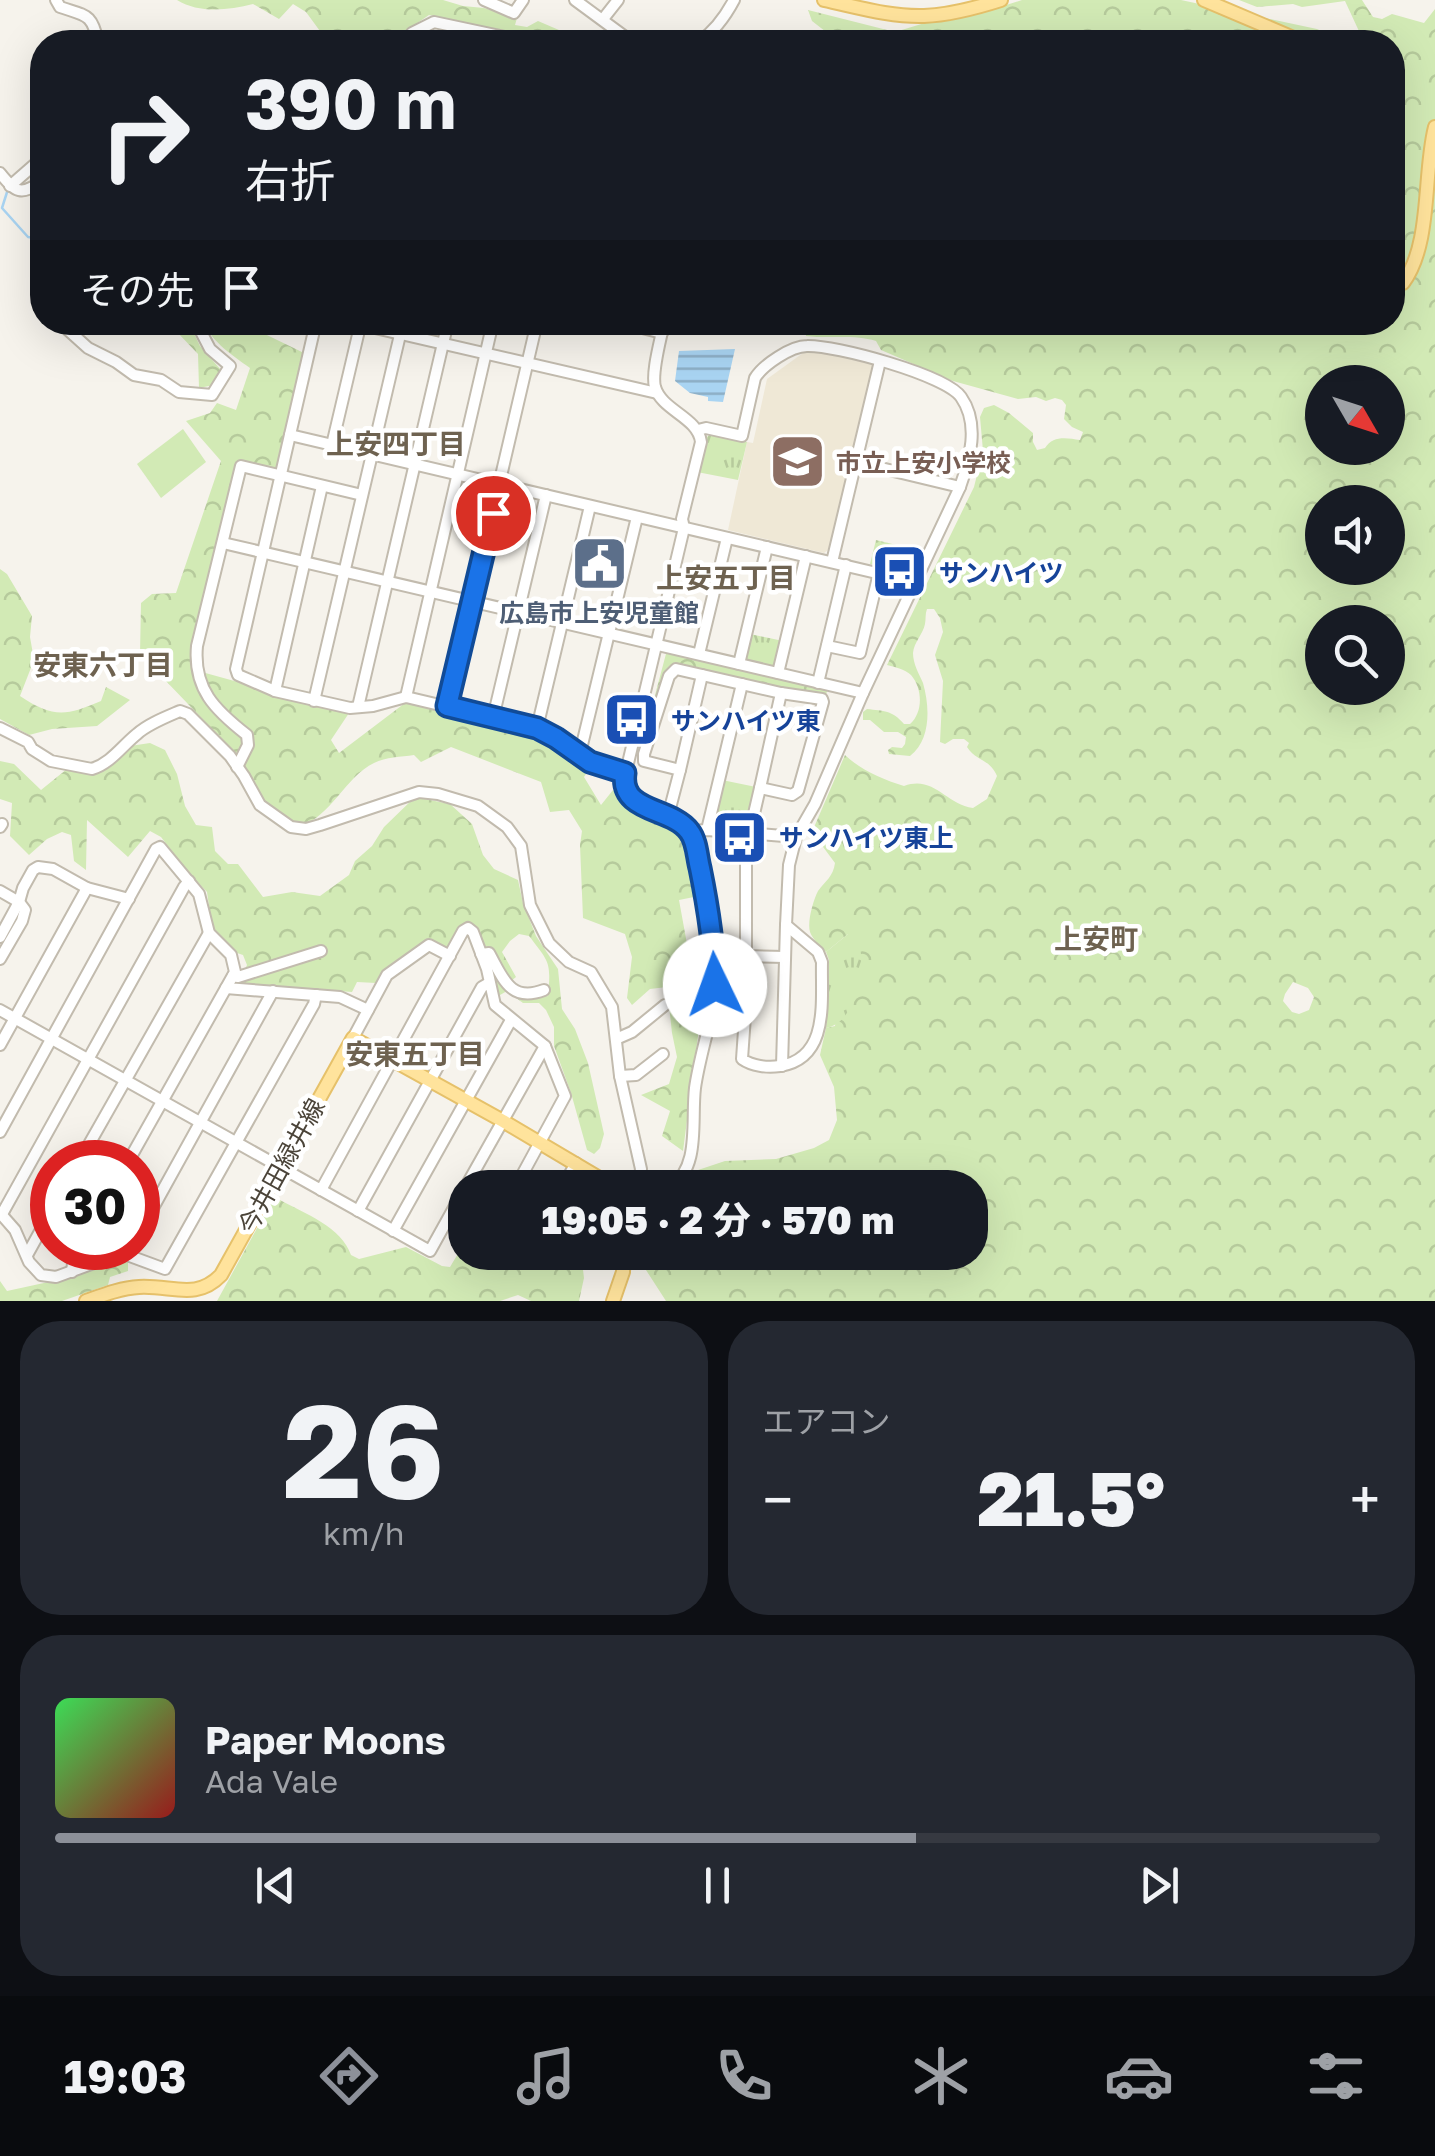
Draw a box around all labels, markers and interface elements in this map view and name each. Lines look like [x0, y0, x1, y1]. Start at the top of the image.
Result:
text: 390 m [245, 60, 456, 144]
icon: right [80, 70, 210, 200]
text: 右折 [245, 153, 335, 207]
icon: arrive [214, 260, 269, 315]
text: その先 [80, 267, 194, 312]
north arrow [1305, 365, 1405, 465]
map controls [1305, 365, 1405, 705]
district label: 上安四丁目 [326, 427, 466, 460]
school or university icon: 市立上安小学校 [767, 432, 827, 492]
place label: 市立上安小学校 [836, 447, 1011, 478]
pin [451, 471, 536, 556]
button: sound [1305, 485, 1405, 585]
icon: arrive [466, 486, 521, 541]
public building icon: 広島市上安児童館 [569, 533, 629, 593]
bus stop icon: サンハイツ [870, 542, 930, 602]
place label: サンハイツ [939, 557, 1064, 588]
district label: 上安五丁目 [656, 561, 796, 594]
place label: 広島市上安児童館 [499, 597, 699, 628]
button: search [1305, 605, 1405, 705]
district label: 安東六丁目 [33, 648, 173, 681]
bus stop icon: サンハイツ東 [602, 690, 662, 750]
place label: サンハイツ東 [671, 705, 821, 736]
bus stop icon: サンハイツ東上 [710, 807, 770, 867]
place label: サンハイツ東上 [779, 822, 954, 853]
district label: 上安町 [1054, 922, 1138, 955]
position arrow [663, 933, 767, 1037]
district label: 安東五丁目 [345, 1037, 485, 1070]
street label: 今井田緑井線 [231, 1093, 331, 1239]
speed limit sign: 30 [30, 1140, 160, 1270]
text: 19:05 · 2 分 · 570 m [542, 1197, 894, 1242]
text: 26 [283, 1371, 445, 1527]
text: エアコン [763, 1402, 891, 1440]
text: 21.5° [978, 1452, 1165, 1543]
text: − [763, 1466, 793, 1532]
text: + [1350, 1466, 1380, 1532]
text: km/h [323, 1514, 404, 1552]
text: Paper Moons [205, 1717, 446, 1762]
text: Ada Vale [205, 1762, 338, 1800]
icon: previous [248, 1858, 303, 1913]
icon: pause [690, 1858, 745, 1913]
icon: next [1132, 1858, 1187, 1913]
icon: directions [314, 2041, 384, 2111]
icon: music [511, 2041, 581, 2111]
icon: phone [709, 2041, 779, 2111]
icon: climate [906, 2041, 976, 2111]
icon: car [1104, 2041, 1174, 2111]
icon: filters [1301, 2041, 1371, 2111]
text: 19:03 [64, 2049, 187, 2103]

